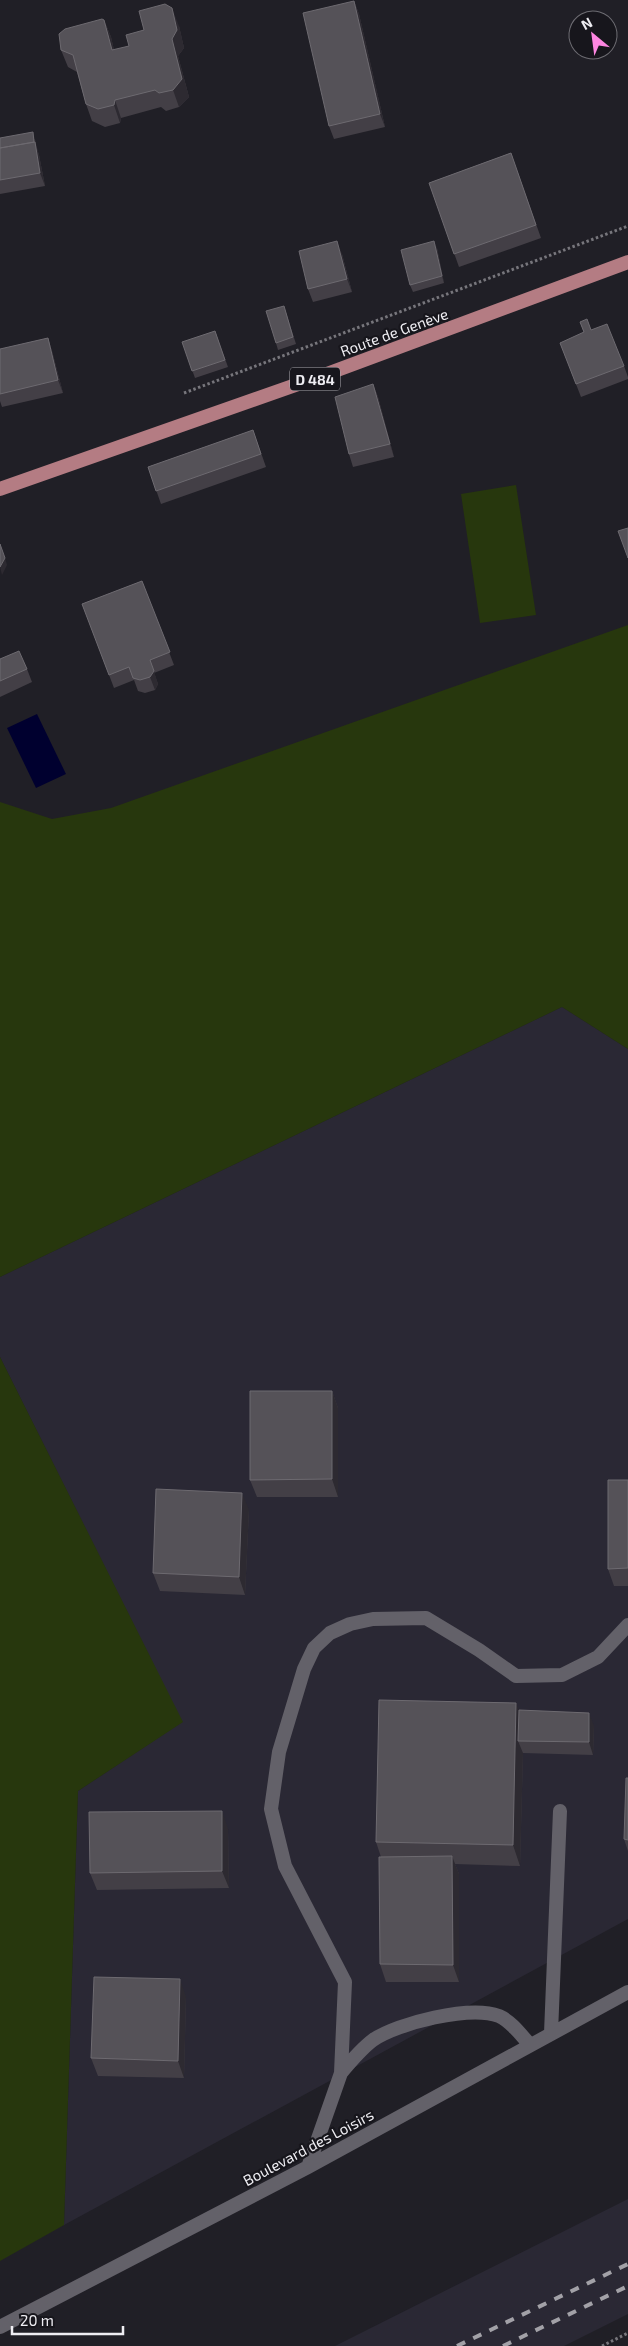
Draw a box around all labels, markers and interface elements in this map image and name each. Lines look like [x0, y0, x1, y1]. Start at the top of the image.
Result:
north arrow [568, 10, 618, 60]
text: N [578, 13, 595, 33]
street label: Route de Genève [338, 304, 450, 360]
road number: D 484 [290, 368, 340, 390]
street label: Boulevard des Loisirs [240, 2105, 376, 2189]
scale bar [12, 2304, 124, 2336]
text: 20 m [20, 2311, 54, 2329]

